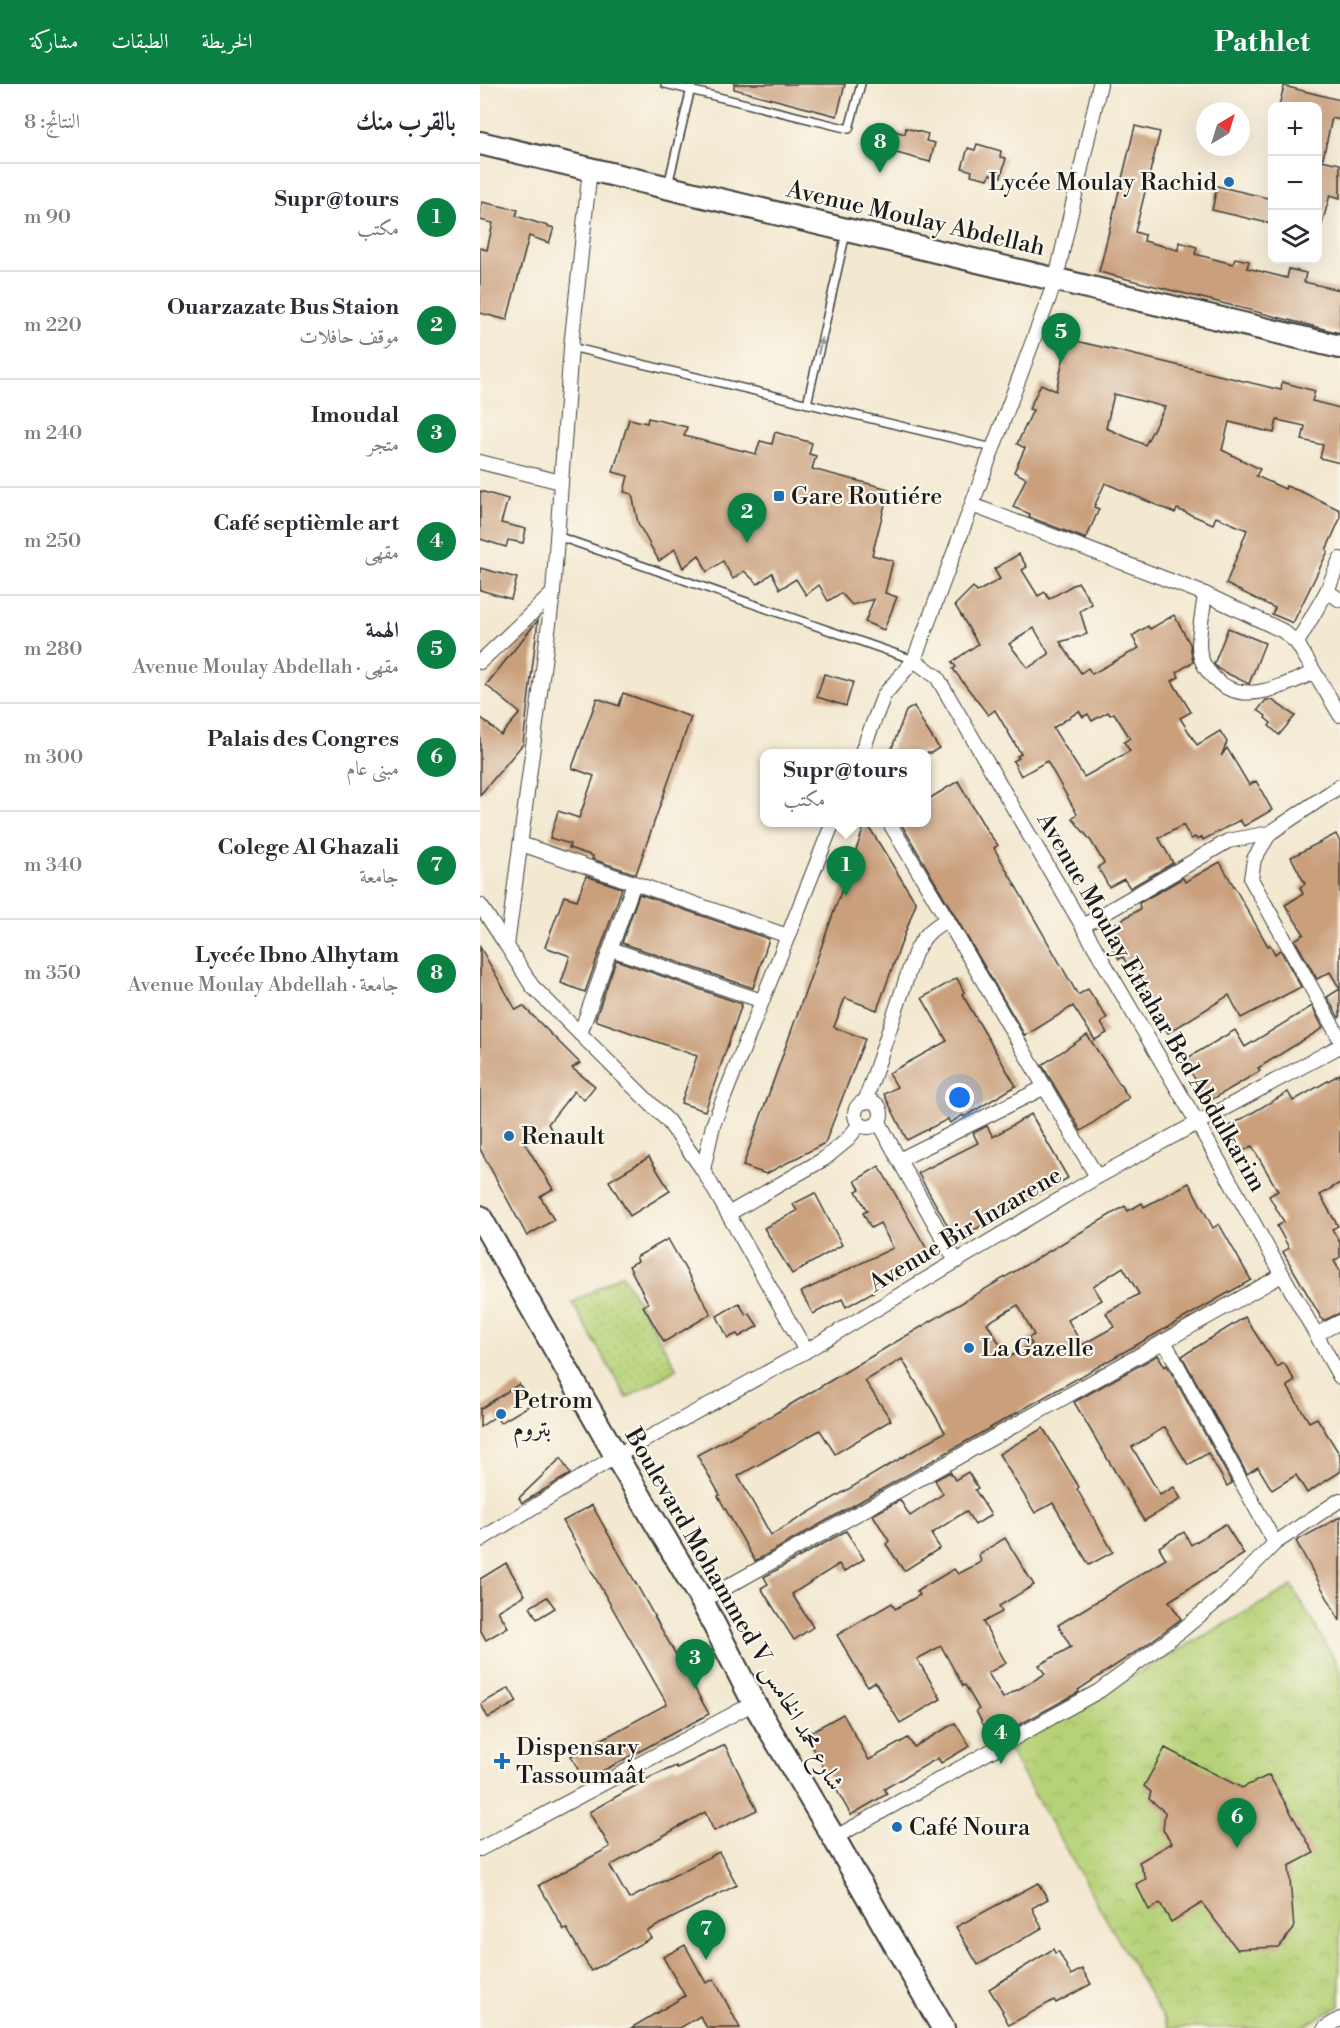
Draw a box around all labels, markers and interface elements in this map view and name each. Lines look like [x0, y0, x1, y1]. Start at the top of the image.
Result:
text: Pathlet [1214, 25, 1310, 60]
text: مشاركة [30, 29, 78, 55]
text: الطبقات [111, 29, 168, 55]
text: الخريطة [201, 29, 253, 55]
north arrow [1196, 102, 1250, 156]
map controls [1268, 102, 1322, 264]
button: + [1268, 102, 1322, 156]
text: بالقرب منك [356, 106, 456, 138]
text: النتائج: 8 [24, 110, 80, 135]
pin: 8 [860, 124, 900, 173]
button: − [1268, 156, 1322, 210]
place label: Lycée Moulay Rachid [988, 168, 1217, 198]
street label: Avenue Moulay Abdellah [783, 174, 1048, 263]
marker: Lycée Moulay Rachid [1222, 175, 1236, 189]
text: Supr@tours [275, 186, 399, 213]
text: 90 m [24, 205, 71, 230]
text: 1 [432, 205, 441, 230]
button: layers [1268, 210, 1322, 264]
text: مكتب [357, 217, 399, 242]
text: Ouarzazate Bus Staion [167, 294, 399, 321]
text: 220 m [24, 313, 82, 338]
text: 2 [430, 313, 443, 338]
pin: 5 [1042, 314, 1080, 363]
text: موقف حافلات [299, 325, 399, 350]
one-way arrow [816, 337, 826, 356]
text: Imoudal [311, 402, 399, 429]
text: 240 m [24, 421, 82, 446]
text: 3 [430, 421, 443, 446]
text: متجر [367, 433, 399, 458]
place label: Gare Routiére [791, 482, 942, 512]
marker: Gare Routiére [772, 489, 786, 503]
pin: 2 [728, 494, 766, 543]
text: Café septièmle art [213, 510, 399, 537]
text: 250 m [24, 529, 81, 554]
text: 4 [430, 529, 443, 554]
text: مقهى [364, 541, 399, 566]
text: الهمة [365, 617, 399, 644]
text: 280 m [24, 637, 83, 662]
text: 5 [430, 637, 443, 662]
text: مقهى · Avenue Moulay Abdellah [132, 655, 399, 680]
text: Palais des Congres [207, 726, 399, 753]
text: 300 m [24, 745, 83, 770]
text: 6 [430, 745, 443, 770]
popup [760, 749, 931, 827]
text: مبنى عام [346, 757, 399, 782]
text: Supr@tours [783, 757, 908, 784]
text: مكتب [783, 788, 825, 813]
street label: Avenue Moulay Ettahar Bed Abdulkarim [1029, 807, 1272, 1197]
text: Colege Al Ghazali [218, 834, 399, 861]
pin: 1 [826, 846, 866, 896]
text: 340 m [24, 853, 82, 878]
text: 7 [431, 853, 442, 878]
text: جامعة [360, 865, 399, 890]
text: Lycée Ibno Alhytam [195, 942, 399, 969]
text: 350 m [24, 961, 81, 986]
text: 8 [430, 961, 443, 986]
text: جامعة · Avenue Moulay Abdellah [128, 973, 399, 998]
your location [945, 1083, 974, 1112]
place label: Renault [521, 1122, 606, 1152]
marker: Renault [502, 1129, 516, 1143]
street label: Avenue Bir Inzarene [863, 1160, 1068, 1300]
place label: La Gazelle [981, 1334, 1094, 1364]
marker: La Gazelle [962, 1341, 976, 1355]
place label: Petrom بتروم [513, 1386, 593, 1449]
marker: Petrom بتروم [494, 1407, 508, 1421]
street label: Boulevard Mohammed V شارع محمد الخامس [614, 1422, 850, 1798]
pin: 3 [676, 1640, 714, 1689]
pin: 4 [982, 1714, 1020, 1764]
place label: Dispensary Tassoumaât [516, 1733, 646, 1791]
marker: Dispensary Tassoumaât [493, 1752, 511, 1770]
pin: 6 [1218, 1798, 1257, 1848]
place label: Café Noura [909, 1813, 1031, 1843]
marker: Café Noura [890, 1820, 904, 1834]
pin: 7 [686, 1910, 726, 1960]

